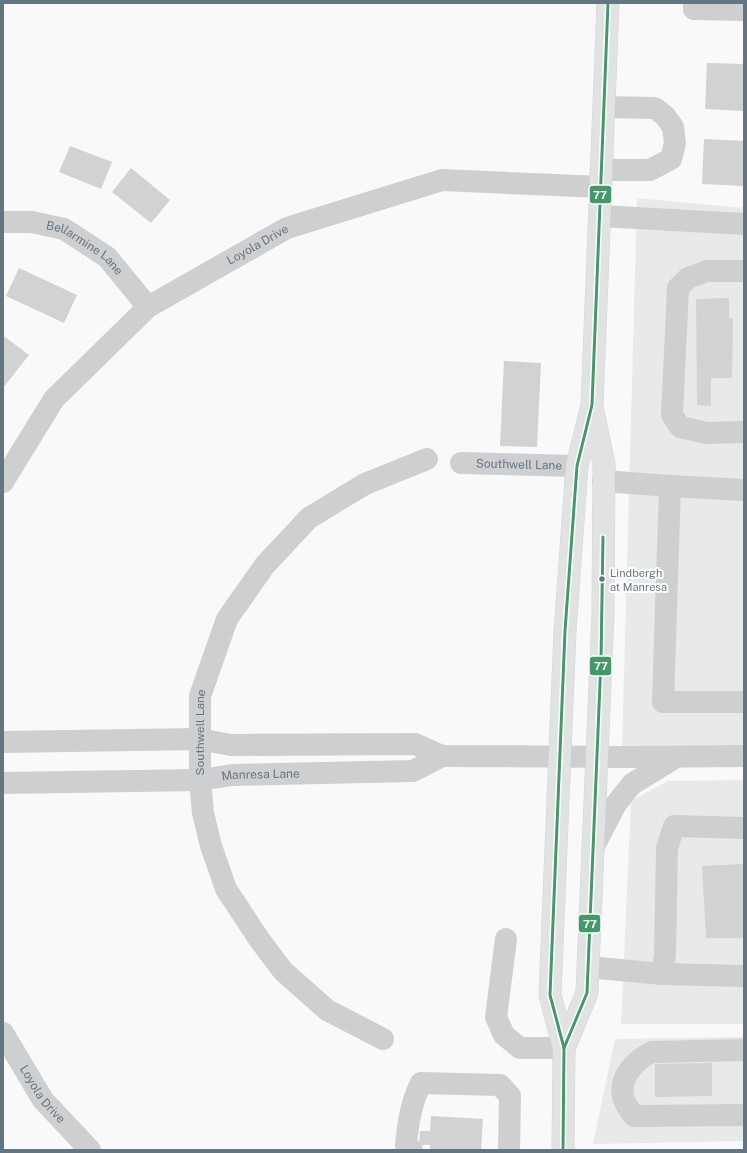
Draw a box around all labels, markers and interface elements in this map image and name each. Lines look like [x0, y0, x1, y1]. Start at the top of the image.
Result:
line badge: 77 [589, 185, 612, 204]
text: 77 [593, 189, 607, 201]
street label: Bellarmine Lane [45, 218, 126, 278]
street label: Loyola Drive [224, 222, 291, 268]
street label: Southwell Lane [476, 456, 563, 473]
place label: Lindbergh at Manresa [610, 567, 667, 593]
marker: Lindbergh at Manresa [597, 574, 607, 584]
line badge: 77 [589, 656, 612, 676]
text: 77 [594, 660, 608, 672]
street label: Southwell Lane [193, 687, 209, 776]
street label: Manresa Lane [220, 767, 300, 784]
line badge: 77 [578, 914, 601, 933]
text: 77 [583, 918, 597, 930]
street label: Loyola Drive [17, 1063, 68, 1126]

